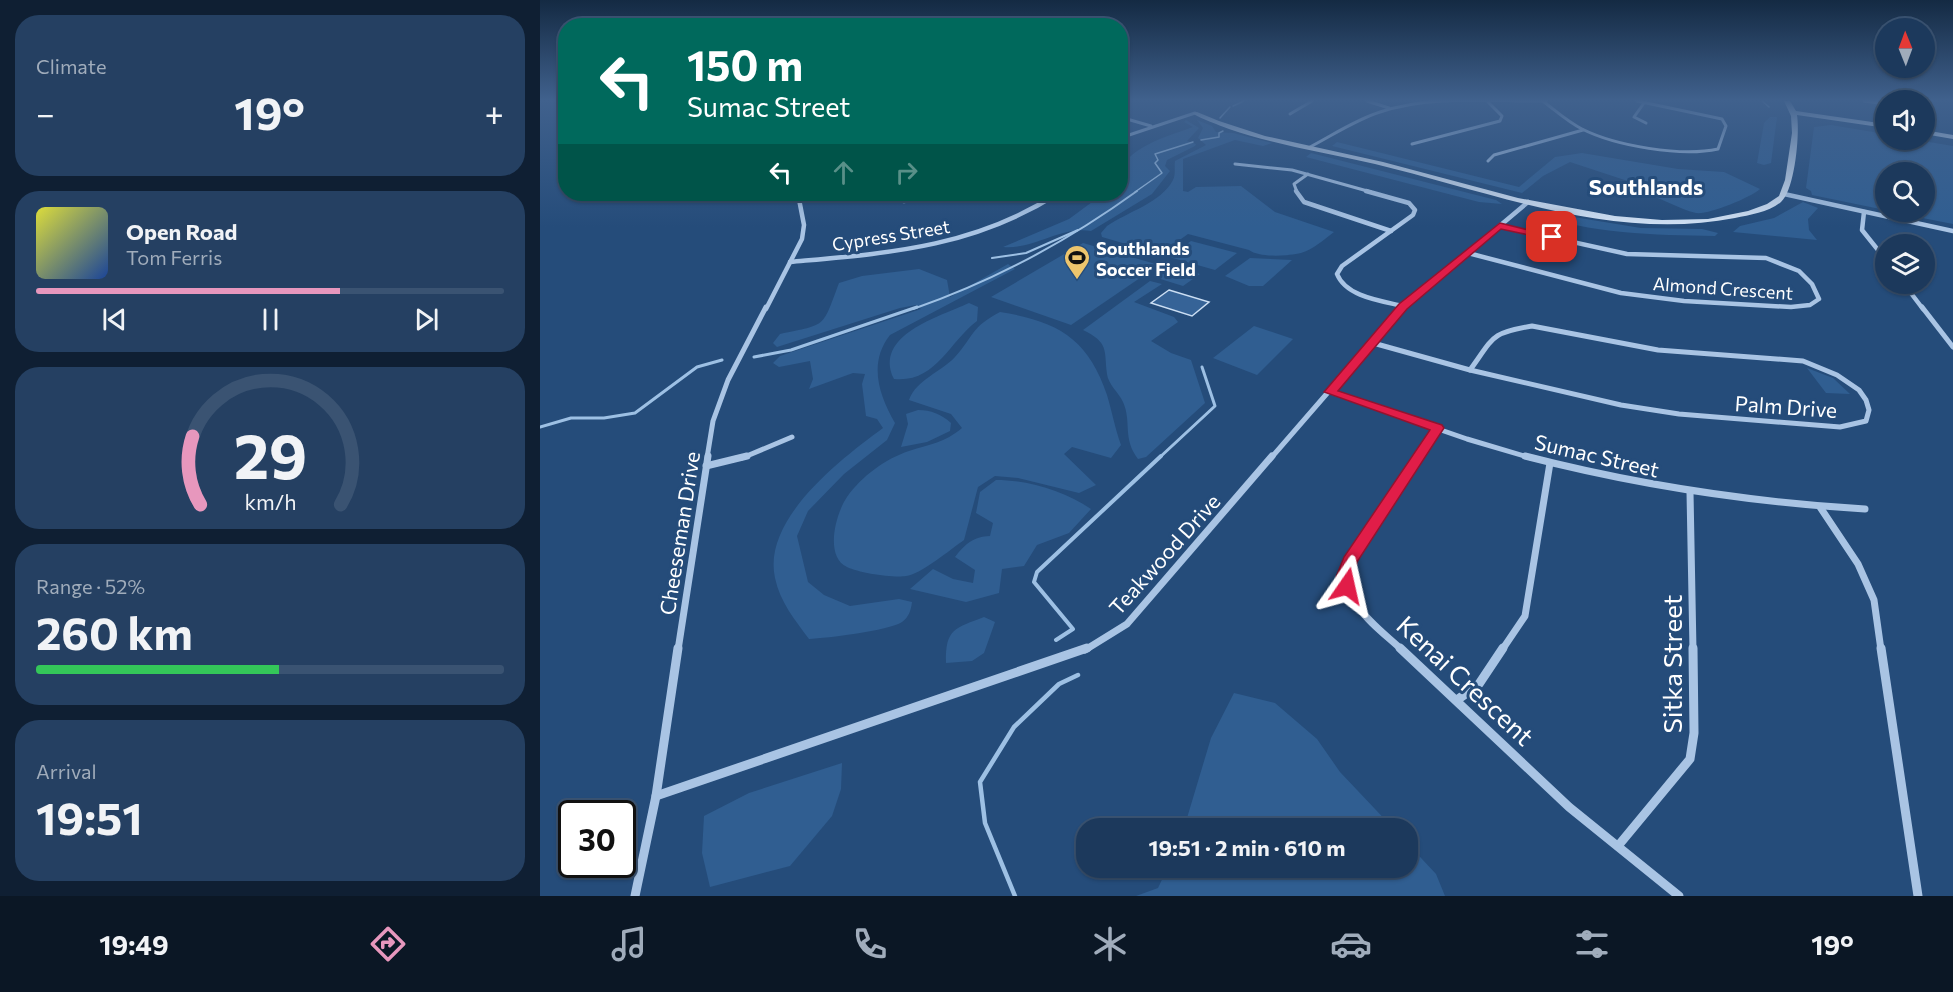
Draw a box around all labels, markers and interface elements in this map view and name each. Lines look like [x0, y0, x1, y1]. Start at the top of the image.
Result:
north arrow [1875, 18, 1935, 78]
map controls [1875, 18, 1935, 294]
text: 150 m [687, 38, 803, 90]
icon: left [588, 42, 666, 120]
text: Climate [36, 54, 106, 78]
text: 19° [234, 84, 305, 139]
text: Sumac Street [687, 90, 850, 123]
button: sound [1875, 90, 1935, 150]
text: − [36, 92, 55, 133]
text: + [485, 92, 504, 133]
icon: left [764, 156, 797, 189]
icon: ahead [827, 156, 860, 189]
icon: right [890, 156, 923, 189]
button: search [1875, 162, 1935, 222]
district label: Southlands [1589, 173, 1703, 200]
pin [1526, 211, 1577, 262]
street label: Cypress Street [831, 215, 951, 255]
text: Open Road [126, 218, 237, 245]
icon: arrive [1535, 220, 1568, 253]
button: layers [1875, 234, 1935, 294]
place label: Southlands Soccer Field [1096, 237, 1196, 280]
sports icon: Southlands Soccer Field [1062, 243, 1092, 281]
text: Tom Ferris [126, 245, 222, 269]
street label: Almond Crescent [1652, 272, 1794, 304]
icon: previous [98, 303, 131, 336]
icon: pause [254, 303, 287, 336]
icon: next [410, 303, 443, 336]
street label: Palm Drive [1734, 390, 1838, 422]
text: 29 [233, 416, 307, 492]
street label: Sumac Street [1532, 429, 1662, 481]
street label: Cheeseman Drive [654, 449, 704, 617]
text: km/h [244, 488, 296, 514]
street label: Teakwood Drive [1103, 489, 1225, 619]
position arrow [1315, 554, 1379, 618]
text: Range · 52% [36, 574, 145, 598]
street label: Sitka Street [1656, 595, 1687, 733]
text: 260 km [36, 604, 193, 659]
street label: Kenai Crescent [1391, 609, 1541, 751]
text: Arrival [36, 759, 97, 783]
text: 19:51 [36, 789, 143, 844]
speed limit sign: 30 [558, 800, 636, 878]
text: 19:51 · 2 min · 610 m [1149, 834, 1345, 861]
icon: directions [367, 923, 409, 965]
icon: music [608, 923, 650, 965]
icon: phone [849, 923, 891, 965]
icon: climate [1089, 923, 1131, 965]
icon: car [1330, 923, 1372, 965]
icon: filters [1571, 923, 1613, 965]
text: 19:49 [99, 928, 169, 961]
text: 19° [1811, 928, 1854, 961]

